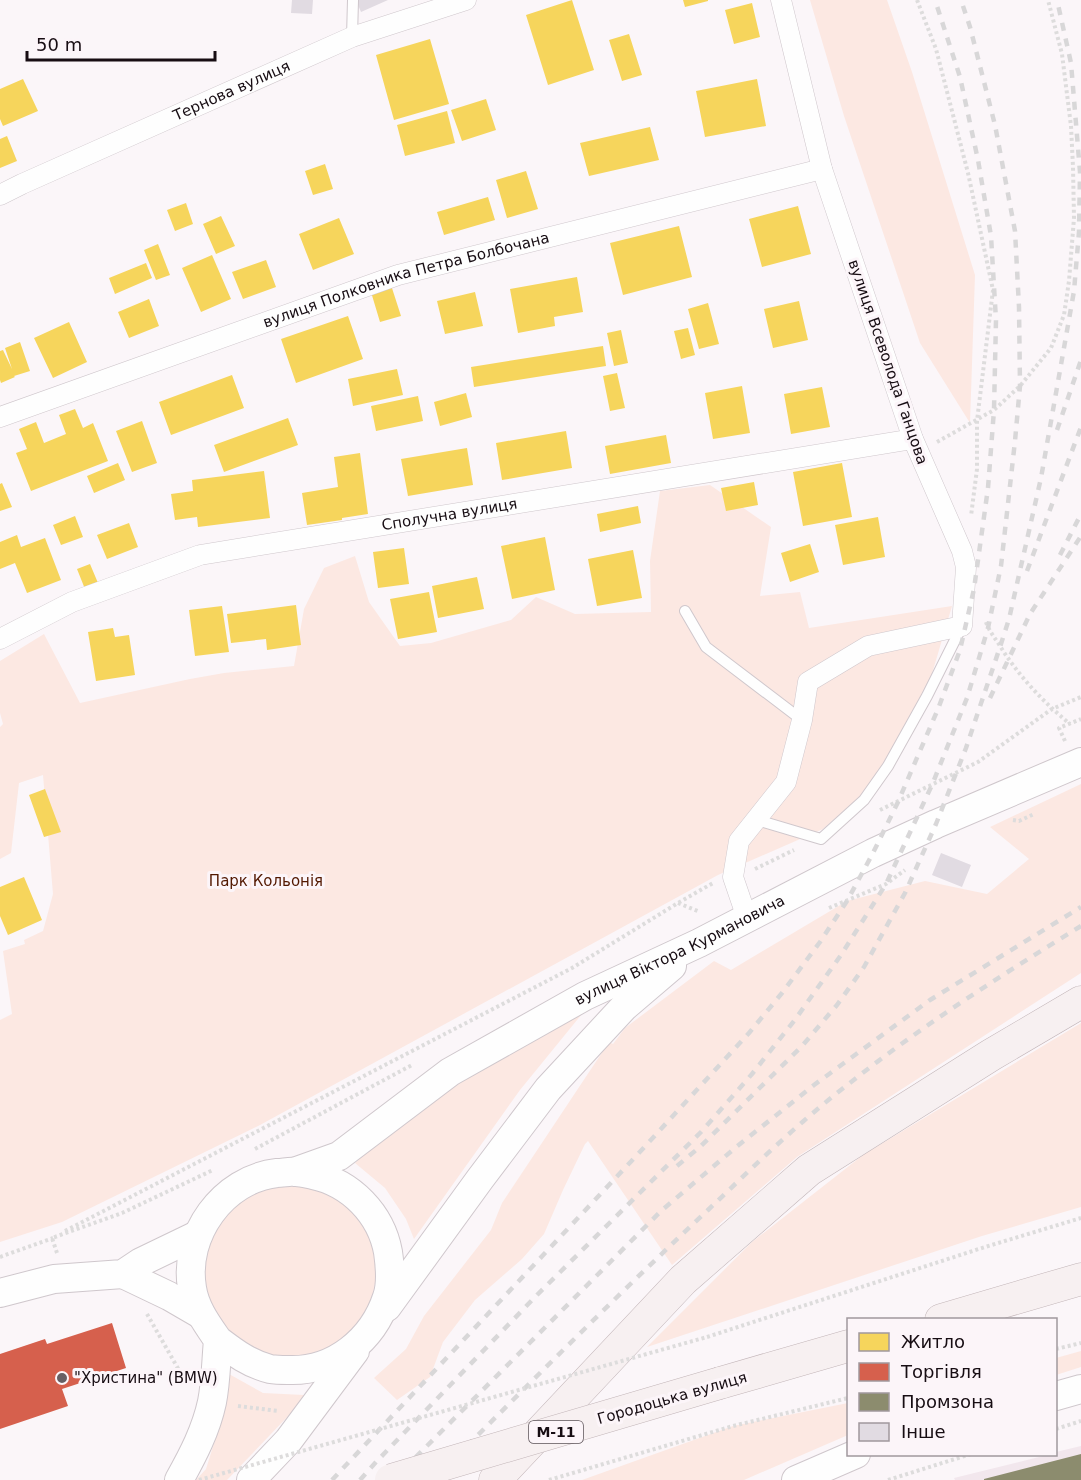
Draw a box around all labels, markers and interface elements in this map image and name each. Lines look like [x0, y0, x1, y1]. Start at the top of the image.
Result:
scale bar [27, 24, 214, 62]
text: 50 m [36, 34, 82, 55]
street label: Тернова вулиця [169, 57, 293, 125]
street label: вулиця Полковника Петра Болбочана [261, 229, 551, 331]
street label: вулиця Всеволода Ганцова [844, 257, 932, 467]
street label: Сполучна вулиця [380, 495, 518, 534]
park label: Парк Кольонія [209, 872, 323, 890]
street label: вулиця Віктора Курмановича [572, 891, 788, 1009]
legend [847, 1318, 1057, 1456]
text: Житло [901, 1331, 965, 1352]
text: Торгівля [900, 1361, 982, 1382]
street label: Городоцька вулиця [595, 1368, 749, 1428]
place label: "Христина" (BMW) [74, 1369, 218, 1387]
marker: "Христина" (BMW) [55, 1371, 69, 1385]
text: Промзона [901, 1391, 994, 1412]
road number: М-11 [529, 1421, 583, 1443]
text: Інше [901, 1421, 946, 1442]

